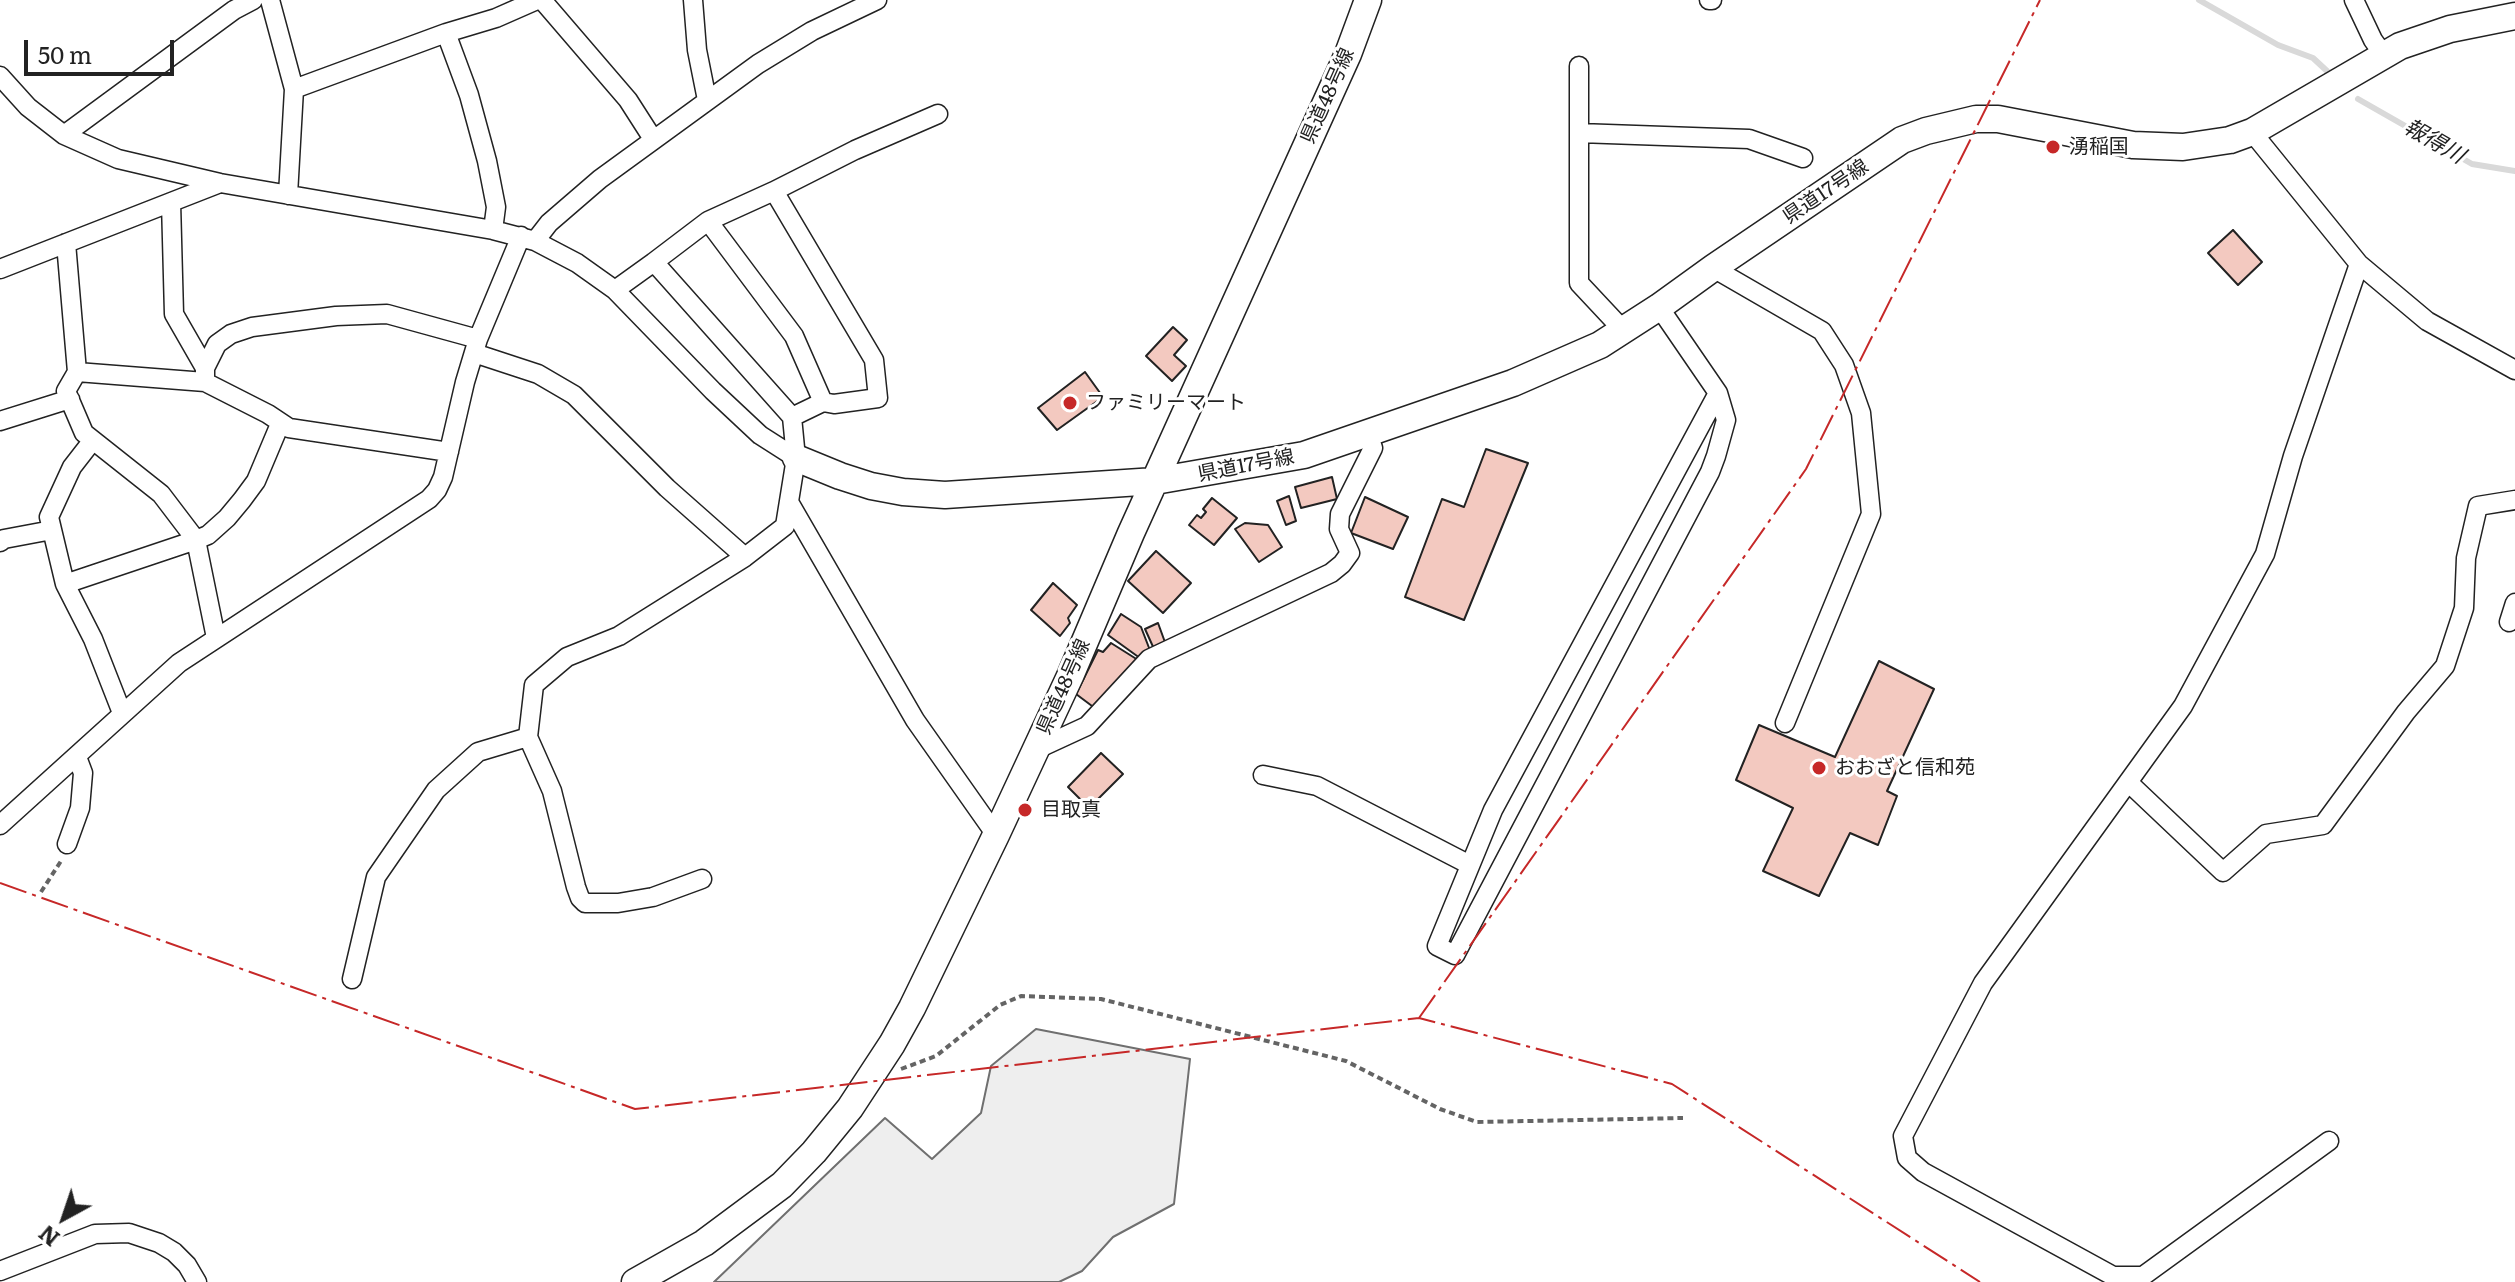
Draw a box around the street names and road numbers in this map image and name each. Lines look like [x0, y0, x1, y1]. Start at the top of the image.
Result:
street label: 県道48号線 [1296, 45, 1360, 147]
street label: 県道17号線 [1779, 155, 1873, 229]
street label: 県道17号線 [1196, 445, 1296, 487]
street label: 県道48号線 [1032, 636, 1096, 738]

